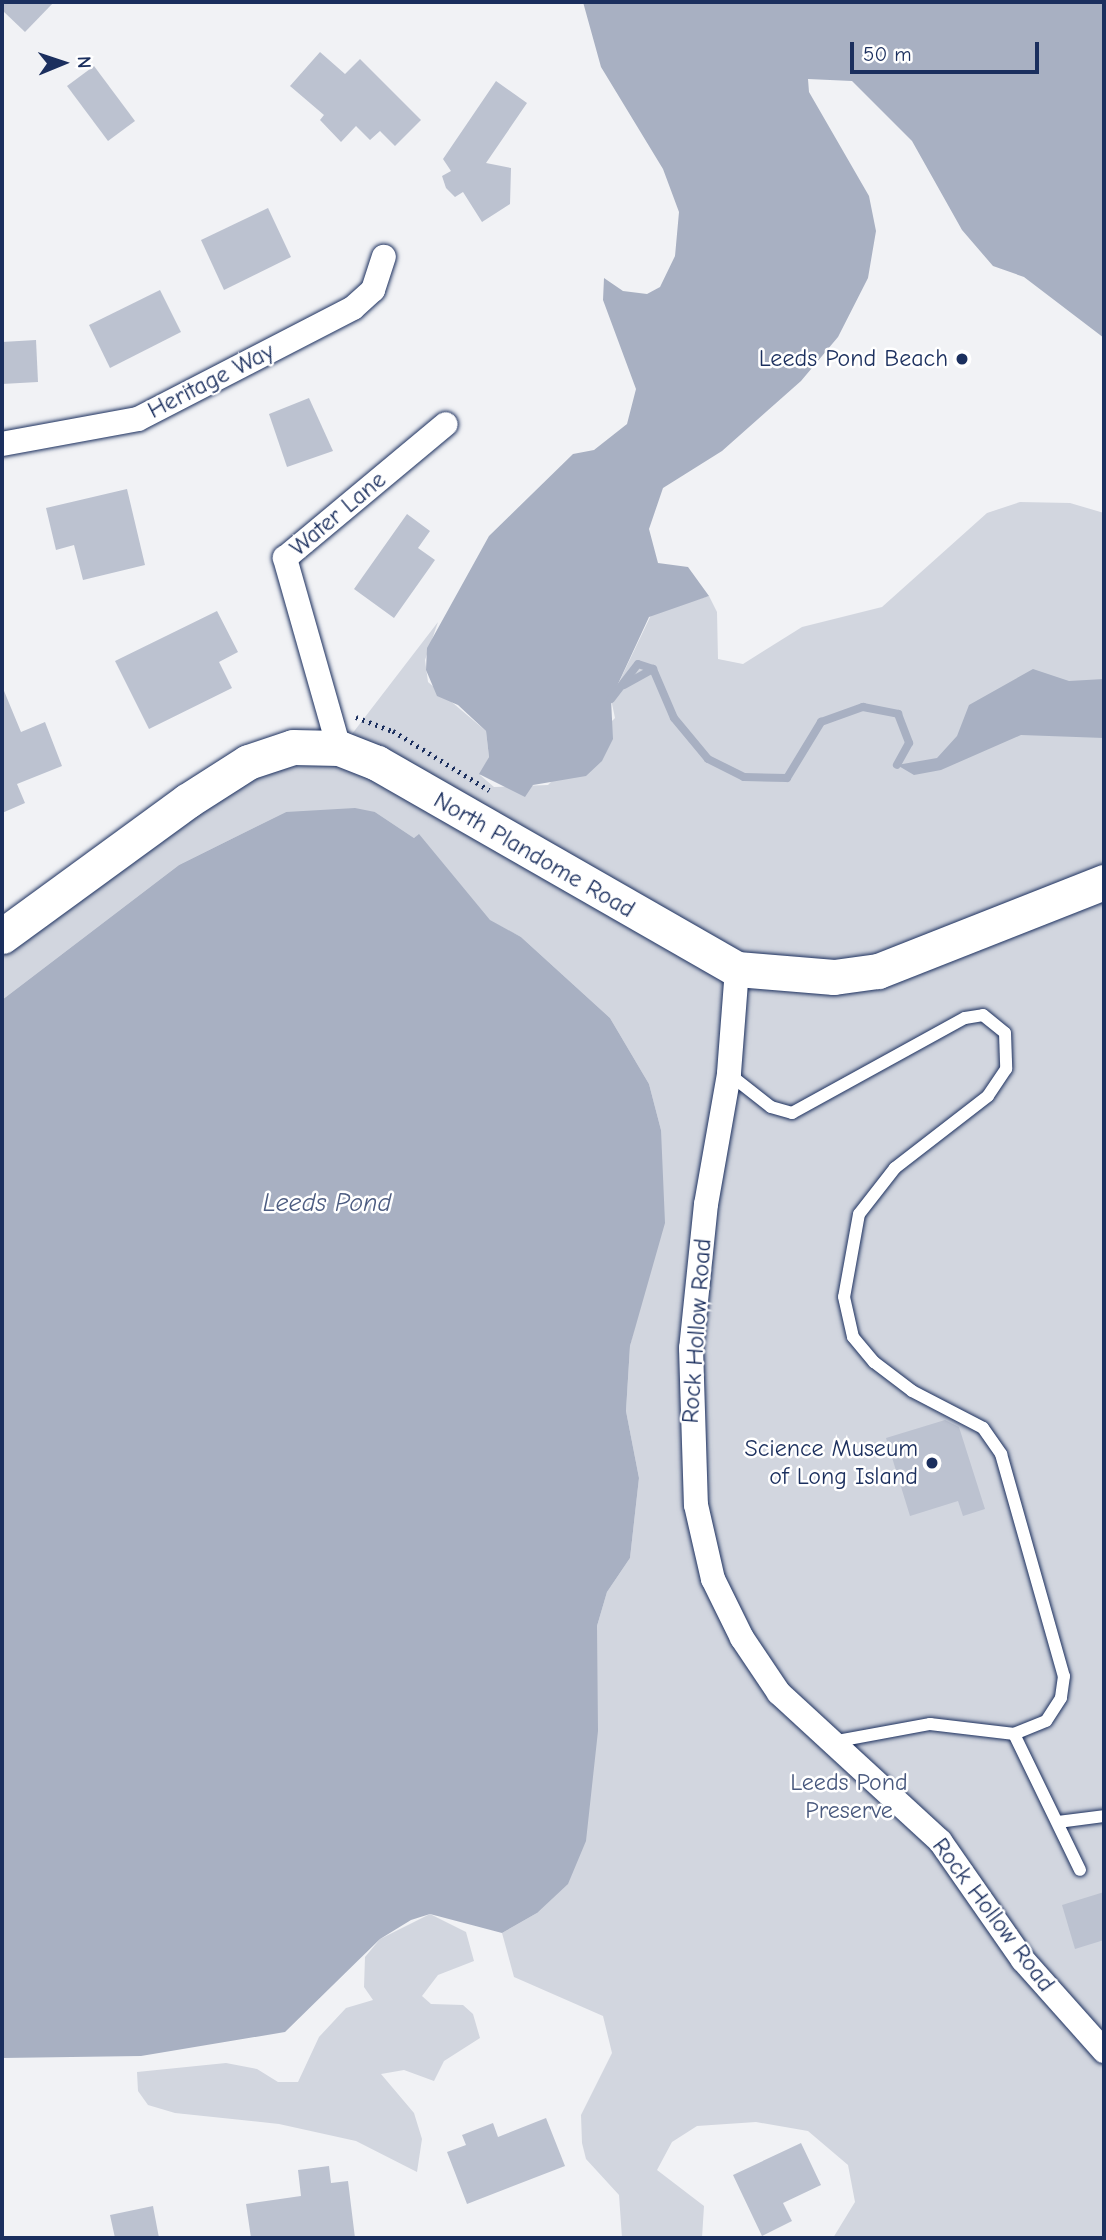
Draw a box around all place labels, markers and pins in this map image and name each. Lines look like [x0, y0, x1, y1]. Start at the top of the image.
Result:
place label: Leeds Pond Beach [759, 345, 948, 373]
marker: Leeds Pond Beach [954, 351, 970, 367]
place label: Science Museum of Long Island [744, 1435, 918, 1491]
marker: Science Museum of Long Island [924, 1455, 940, 1471]

